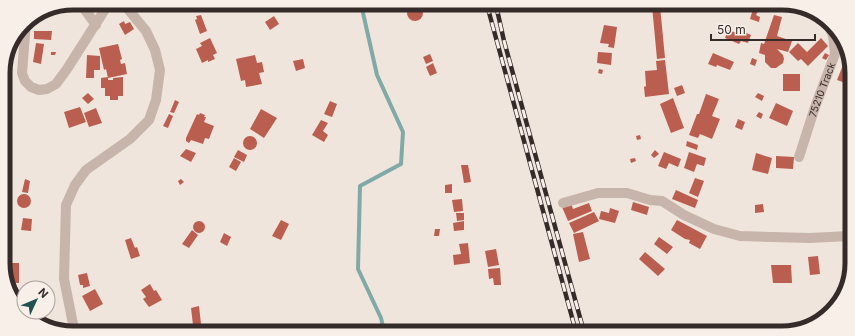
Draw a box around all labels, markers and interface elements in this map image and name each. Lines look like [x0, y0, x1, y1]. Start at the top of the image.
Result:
scale bar [711, 16, 815, 42]
text: 50 m [717, 22, 746, 37]
street label: 75210 Track [806, 60, 837, 119]
north arrow [16, 280, 56, 320]
text: N [35, 285, 51, 301]

